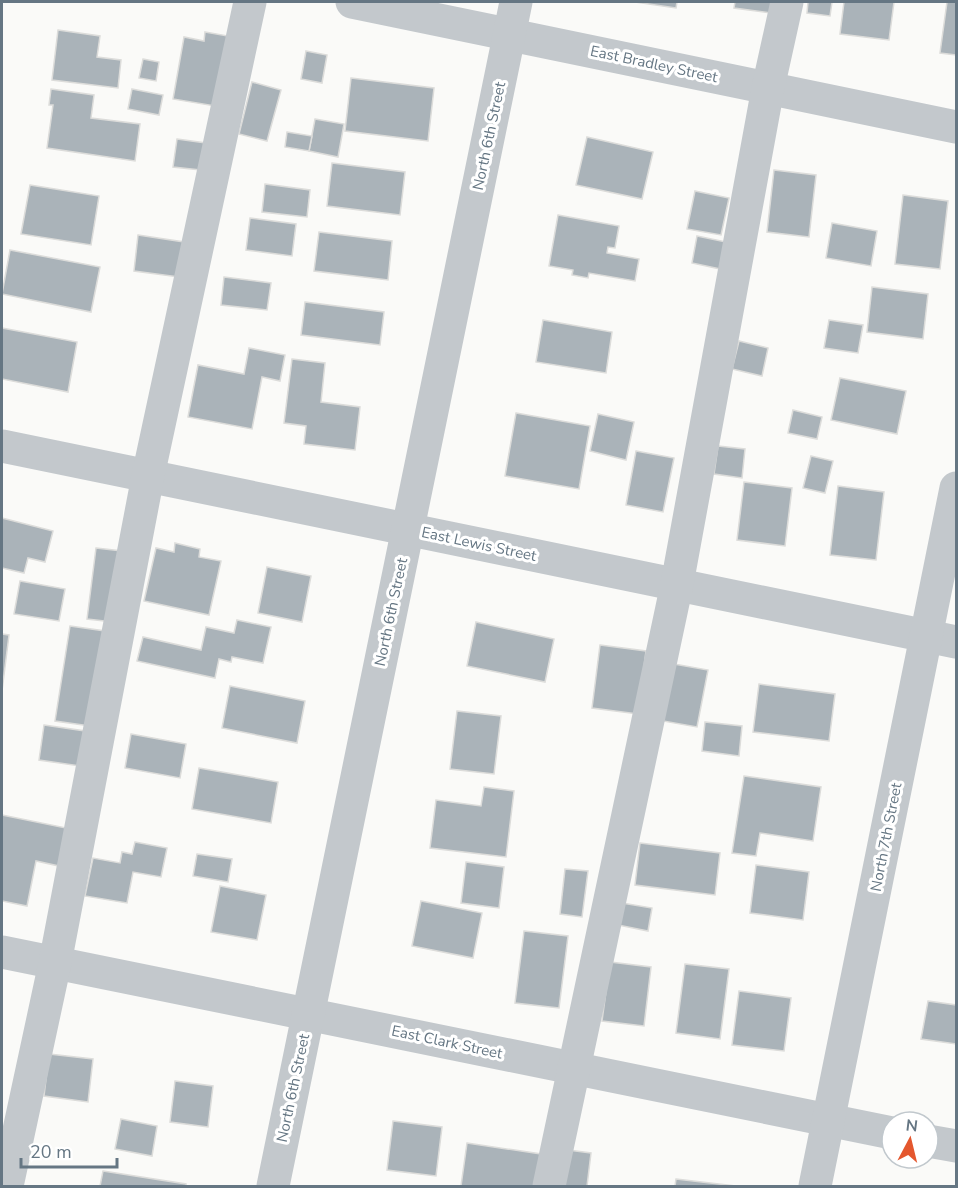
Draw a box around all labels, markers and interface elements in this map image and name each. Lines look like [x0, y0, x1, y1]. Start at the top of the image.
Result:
street label: East Bradley Street [588, 41, 720, 87]
street label: North 6th Street [468, 79, 510, 192]
street label: East Lewis Street [420, 522, 539, 566]
street label: North 6th Street [370, 555, 412, 668]
street label: North 7th Street [866, 780, 906, 893]
street label: East Clark Street [390, 1020, 505, 1064]
street label: North 6th Street [272, 1031, 314, 1144]
north arrow [880, 1110, 940, 1170]
text: N [904, 1114, 919, 1138]
scale bar [21, 1131, 117, 1169]
text: 20 m [30, 1140, 72, 1164]

